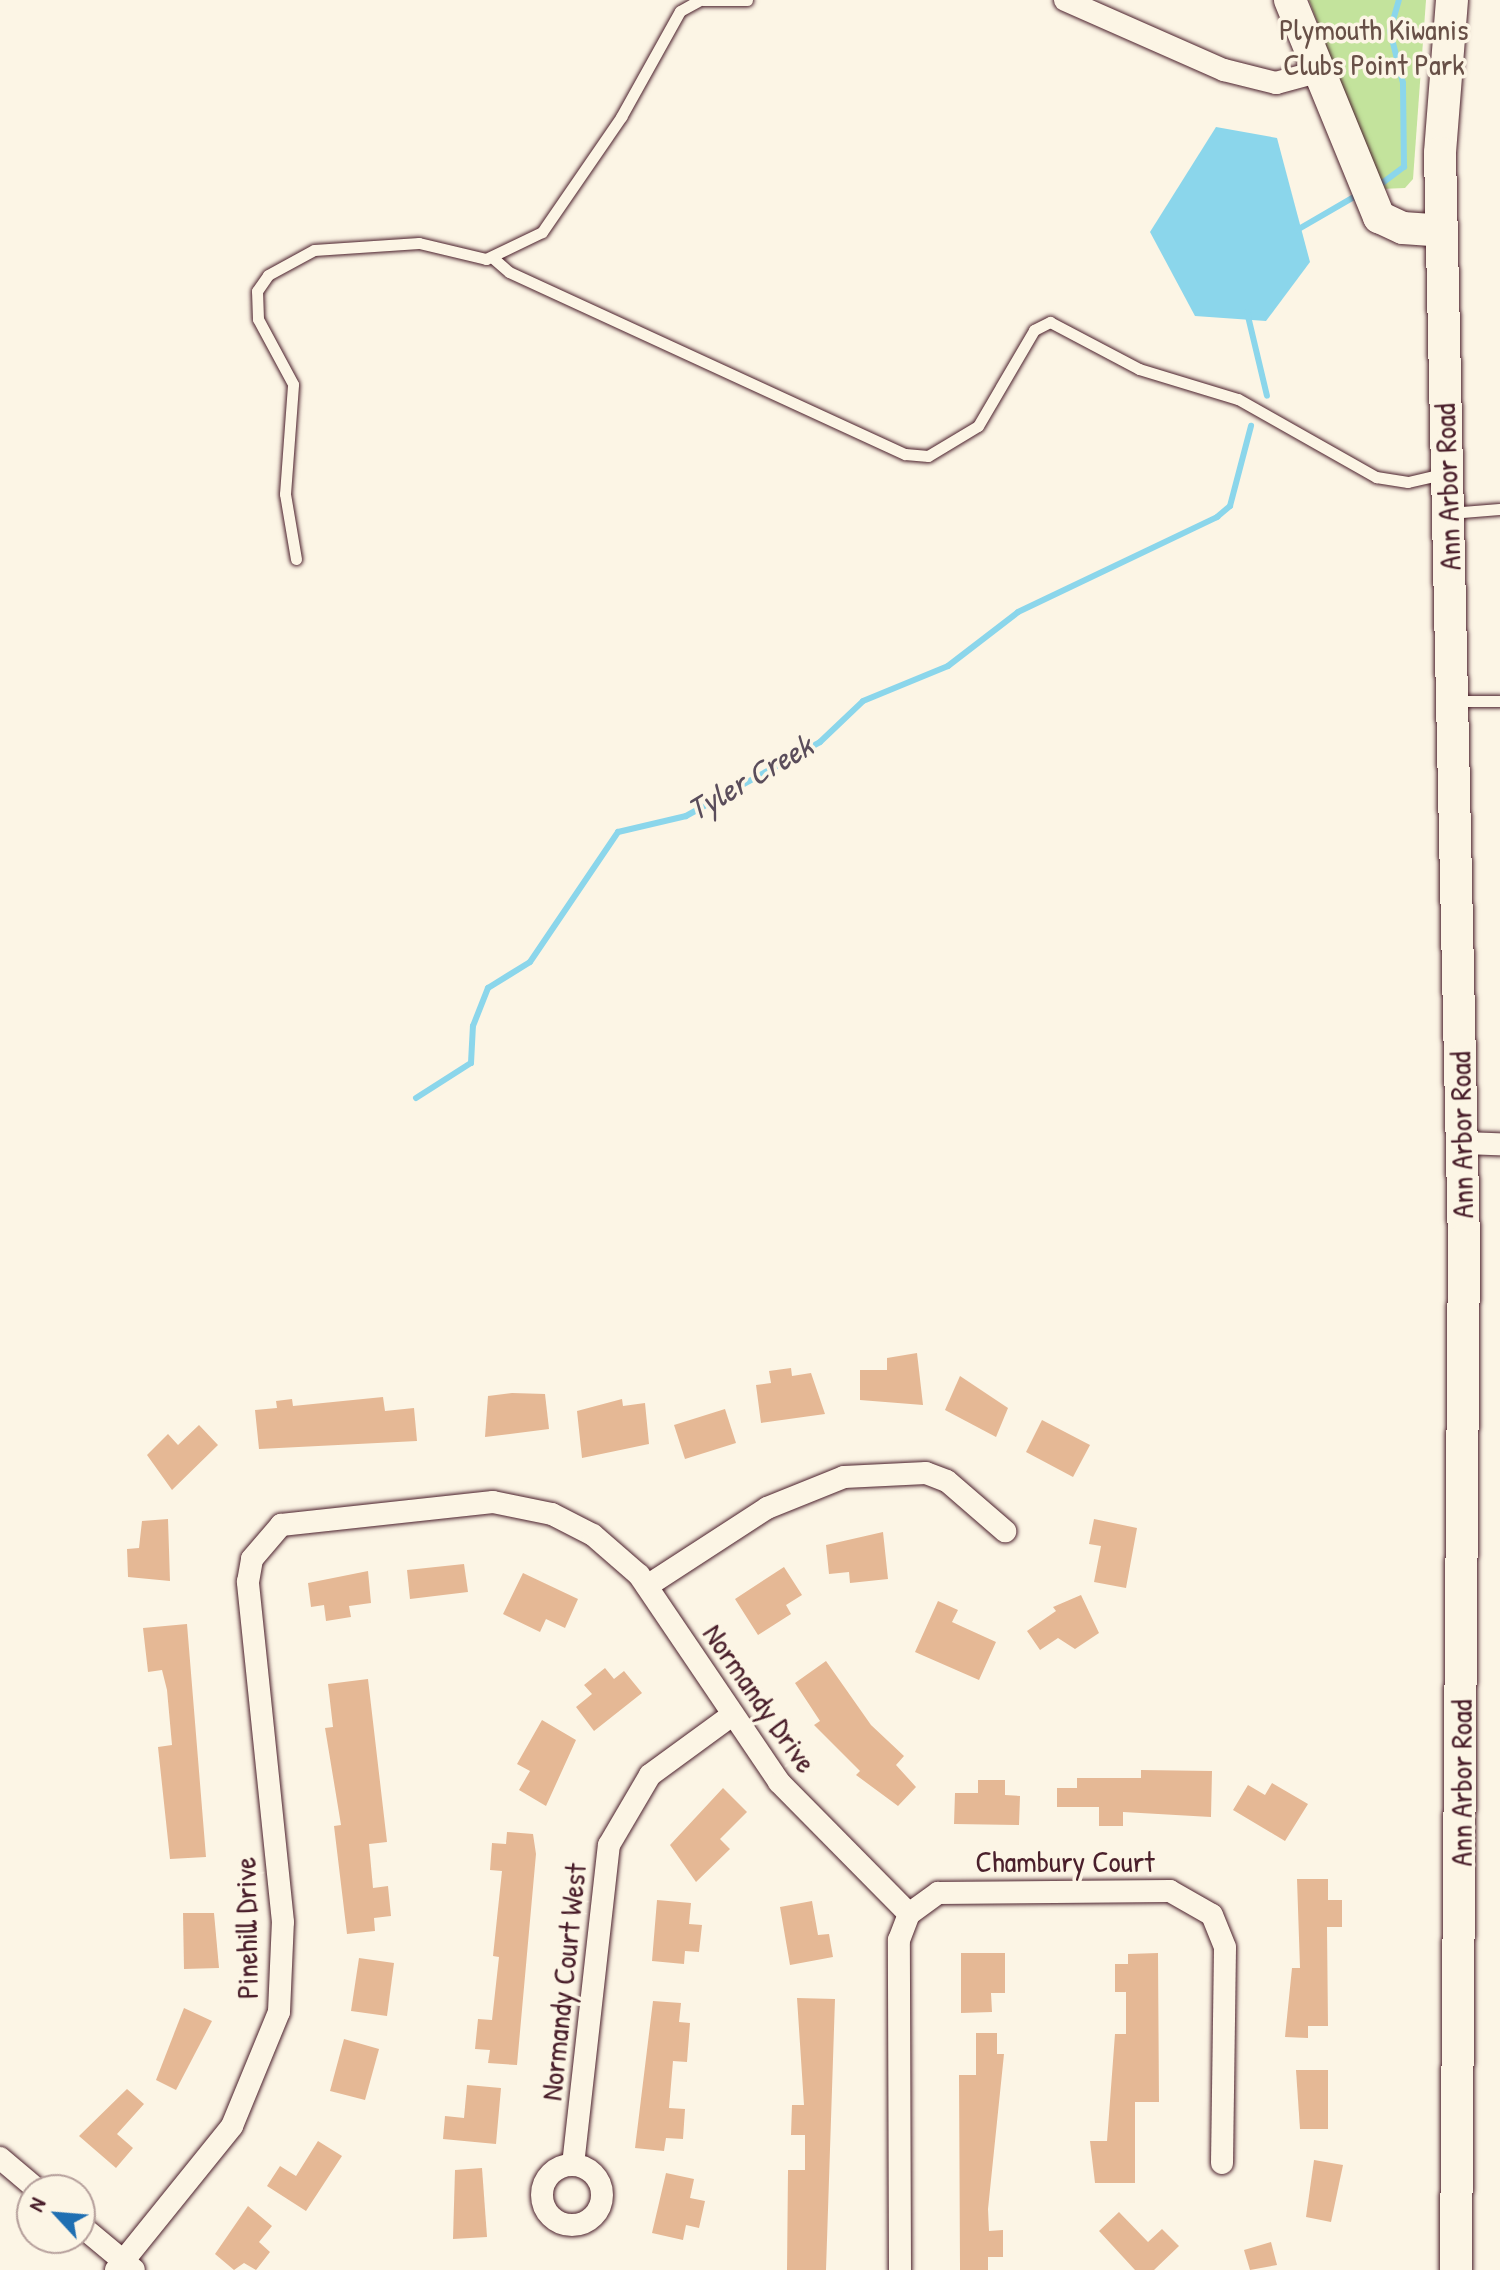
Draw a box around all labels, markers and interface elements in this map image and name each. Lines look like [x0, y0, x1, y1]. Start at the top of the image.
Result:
park label: Plymouth Kiwanis Clubs Point Park [1279, 11, 1469, 82]
street label: Ann Arbor Road [1426, 403, 1468, 571]
water label: Tyler Creek [681, 727, 819, 829]
street label: Ann Arbor Road [1442, 1051, 1480, 1219]
street label: Normandy Drive [696, 1617, 824, 1779]
street label: Ann Arbor Road [1443, 1700, 1479, 1866]
street label: Chambury Court [975, 1843, 1155, 1879]
street label: Pinehill Drive [227, 1857, 265, 1999]
street label: Normandy Court West [533, 1862, 593, 2102]
north arrow [16, 2174, 96, 2254]
text: N [20, 2193, 52, 2216]

